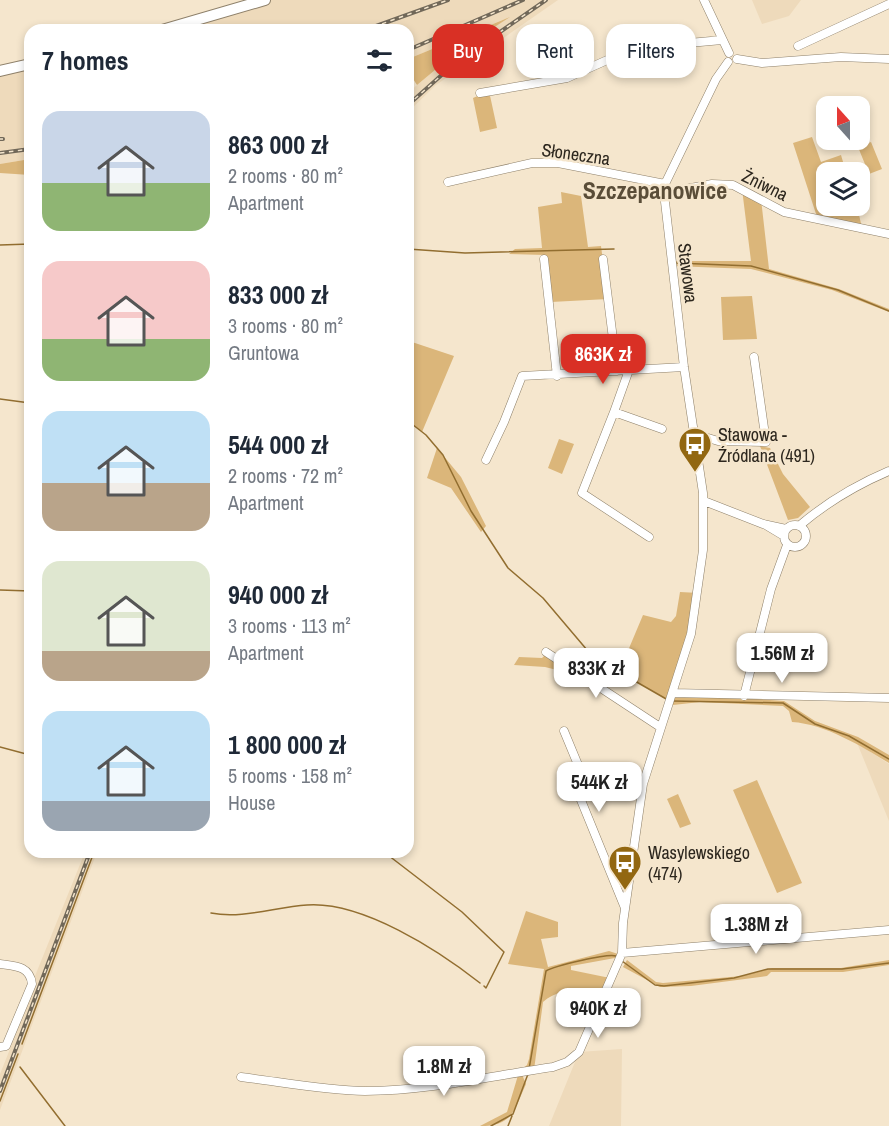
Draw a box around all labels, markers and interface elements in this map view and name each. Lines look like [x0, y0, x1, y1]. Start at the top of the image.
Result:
chip: Buy [432, 24, 504, 78]
chip: Rent [516, 24, 594, 78]
chip: Filters [606, 24, 696, 78]
text: 7 homes [42, 43, 129, 78]
icon: filters [363, 44, 396, 77]
north arrow [816, 96, 870, 150]
map controls [816, 96, 870, 216]
text: 863 000 zł [228, 127, 328, 162]
icon: home [90, 135, 162, 207]
street label: Słoneczna [540, 137, 612, 171]
text: 2 rooms · 80 m² [228, 162, 343, 189]
button: layers [816, 162, 870, 216]
street label: Żniwna [738, 163, 792, 207]
district label: Szczepanowice [583, 174, 727, 206]
text: Apartment [228, 189, 304, 216]
street label: Stawowa [672, 242, 704, 304]
text: 833 000 zł [228, 277, 328, 312]
icon: home [90, 285, 162, 357]
text: 3 rooms · 80 m² [228, 312, 343, 339]
pin: 863K zł [548, 334, 658, 385]
text: Gruntowa [228, 339, 299, 366]
text: 863K zł [575, 340, 631, 367]
place label: Stawowa - Źródlana (491) [718, 422, 815, 468]
bus stop icon: Stawowa - Źródlana (491) [677, 426, 713, 473]
text: 544 000 zł [228, 427, 328, 462]
icon: home [90, 435, 162, 507]
text: 2 rooms · 72 m² [228, 462, 343, 489]
text: Apartment [228, 489, 304, 516]
text: 940 000 zł [228, 577, 328, 612]
icon: home [90, 585, 162, 657]
text: 3 rooms · 113 m² [228, 612, 351, 639]
pin: 1.56M zł [720, 633, 844, 684]
text: Apartment [228, 639, 304, 666]
text: 1.56M zł [751, 639, 813, 666]
pin: 833K zł [541, 648, 651, 699]
text: 833K zł [568, 654, 624, 681]
text: 1 800 000 zł [228, 727, 345, 762]
icon: home [90, 735, 162, 807]
text: 5 rooms · 158 m² [228, 762, 352, 789]
pin: 544K zł [544, 762, 654, 813]
text: 544K zł [571, 768, 627, 795]
text: House [228, 789, 275, 816]
place label: Wasylewskiego (474) [648, 840, 750, 886]
bus stop icon: Wasylewskiego (474) [607, 844, 643, 891]
pin: 1.38M zł [694, 904, 818, 955]
text: 1.38M zł [725, 910, 787, 937]
pin: 940K zł [543, 988, 653, 1039]
text: 940K zł [570, 994, 626, 1021]
pin: 1.8M zł [389, 1046, 499, 1097]
text: 1.8M zł [417, 1052, 471, 1079]

